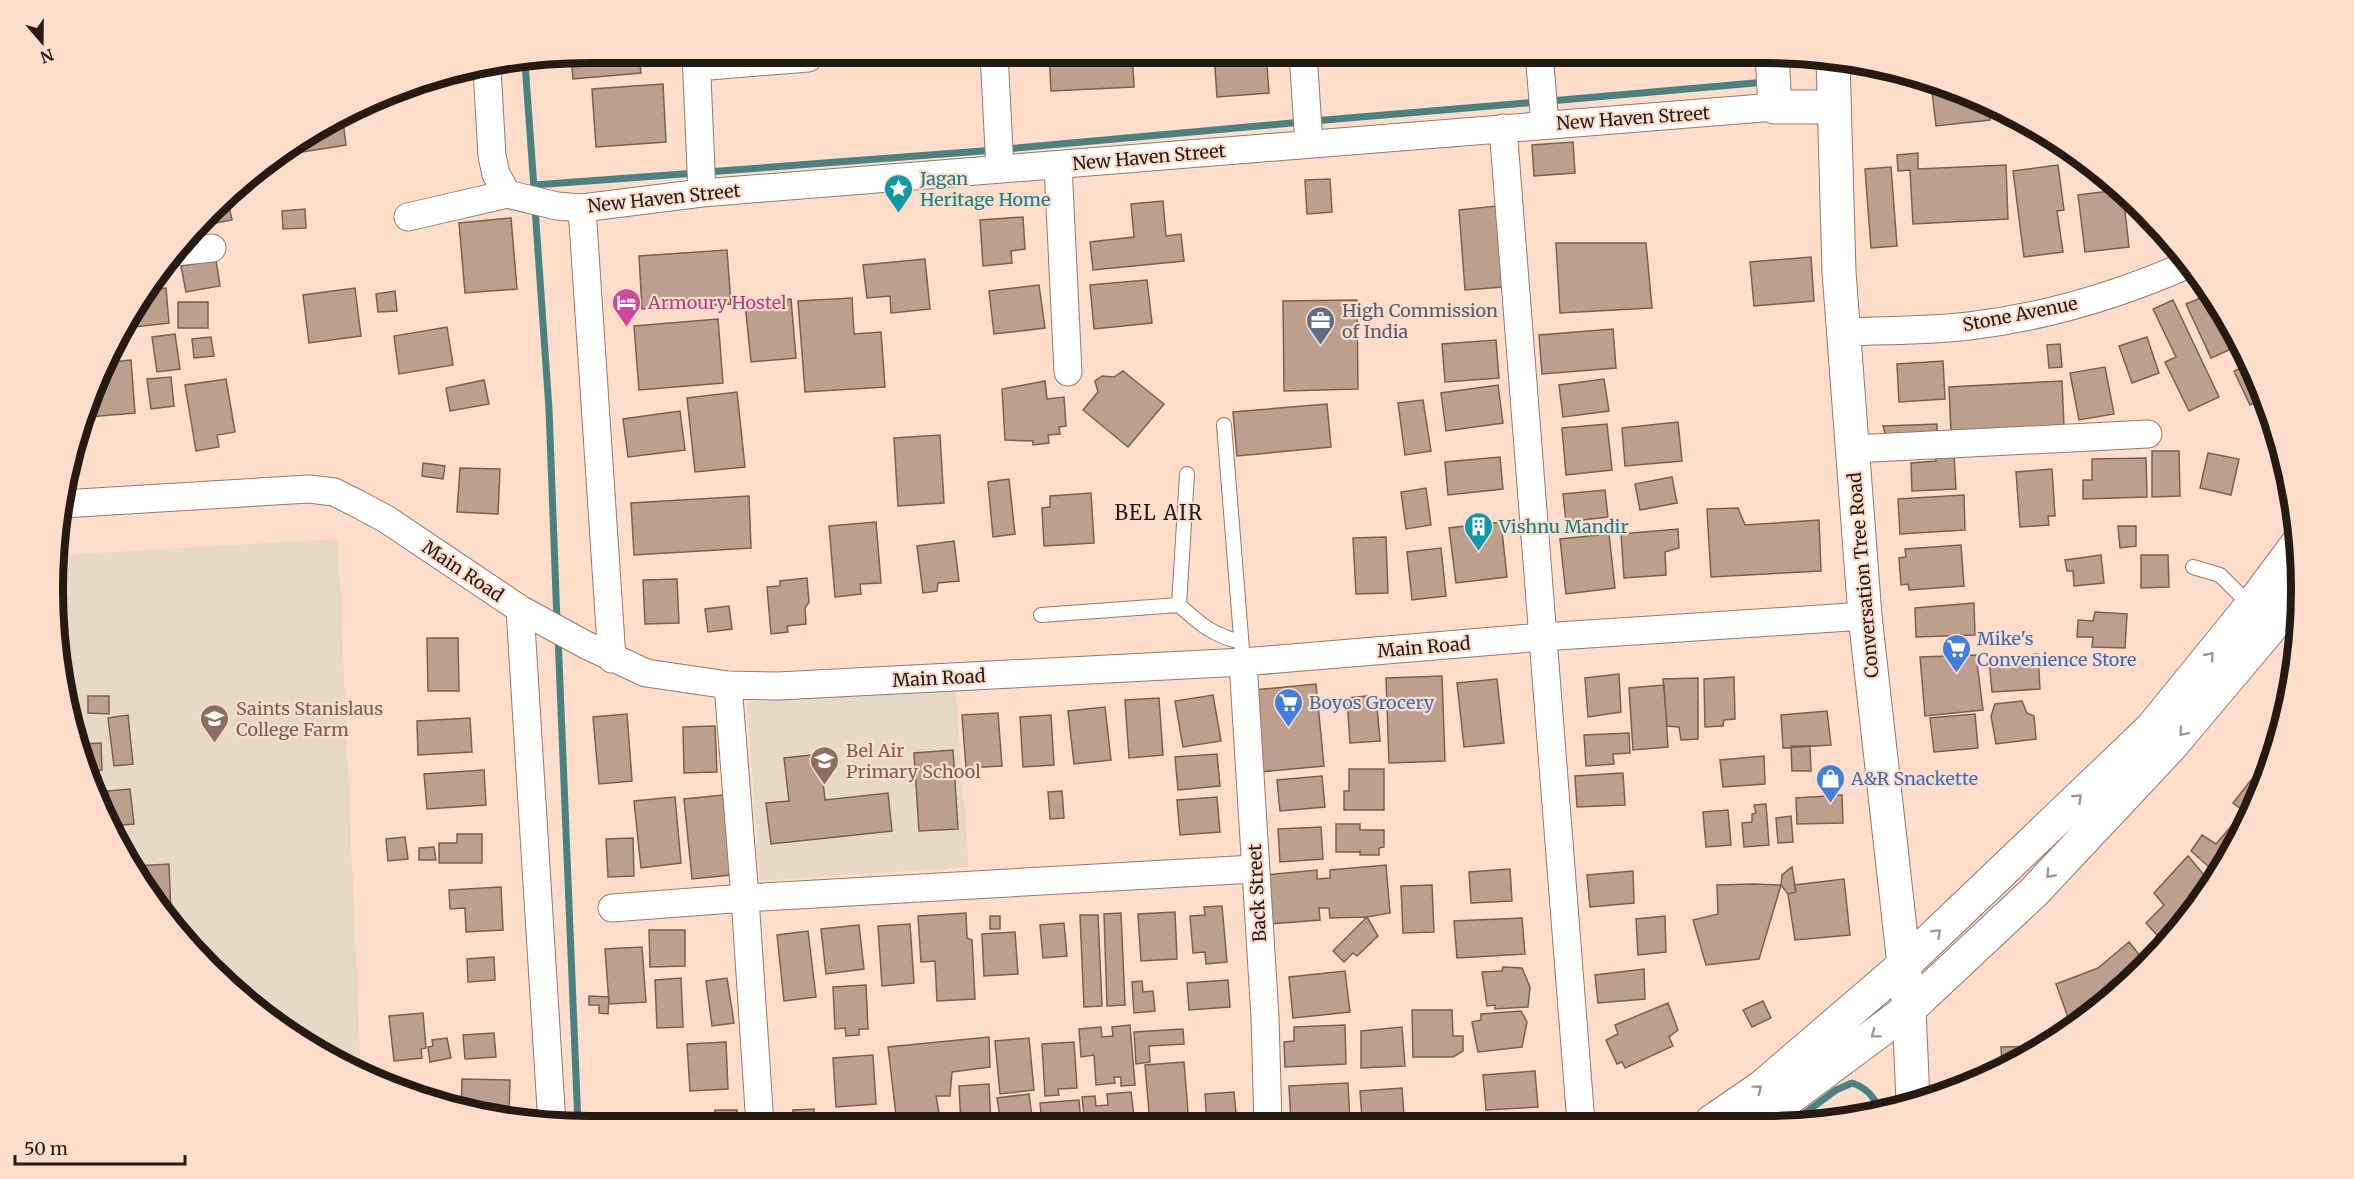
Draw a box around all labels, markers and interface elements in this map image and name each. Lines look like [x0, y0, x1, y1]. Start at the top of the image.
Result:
north arrow [12, 12, 72, 72]
text: N [37, 45, 56, 68]
street label: New Haven Street [1556, 101, 1710, 135]
street label: New Haven Street [1071, 139, 1227, 175]
place label: Jagan Heritage Home [919, 167, 1050, 211]
place icon: Jagan Heritage Home [883, 172, 915, 214]
street label: New Haven Street [586, 179, 742, 217]
hotel icon: Armoury Hostel [611, 286, 643, 328]
place label: Armoury Hostel [647, 291, 787, 314]
street label: Stone Avenue [1961, 292, 2079, 336]
place label: High Commission of India [1342, 299, 1498, 343]
office icon: High Commission of India [1305, 304, 1337, 346]
street label: Conversation Tree Road [1843, 471, 1883, 679]
district label: BEL AIR [1114, 500, 1204, 525]
building icon: Vishnu Mandir [1462, 510, 1494, 552]
place label: Vishnu Mandir [1498, 515, 1629, 538]
street label: Main Road [418, 535, 508, 607]
place label: Mike's Convenience Store [1977, 627, 2136, 671]
street label: Main Road [1377, 631, 1472, 663]
supermarket icon: Mike's Convenience Store [1940, 632, 1972, 674]
one-way arrow [2203, 651, 2214, 662]
street label: Main Road [892, 664, 986, 692]
supermarket icon: Boyos Grocery [1272, 686, 1304, 728]
place label: Boyos Grocery [1309, 691, 1435, 714]
place label: Saints Stanislaus College Farm [236, 697, 383, 741]
school or university icon: Saints Stanislaus College Farm [199, 702, 231, 744]
one-way arrow [2179, 725, 2190, 736]
place label: Bel Air Primary School [846, 739, 981, 783]
school or university icon: Bel Air Primary School [809, 744, 841, 786]
shop icon: A&R Snackette [1814, 762, 1846, 804]
place label: A&R Snackette [1850, 767, 1978, 790]
one-way arrow [2071, 794, 2081, 805]
street label: Back Street [1243, 843, 1271, 943]
one-way arrow [2046, 868, 2057, 878]
one-way arrow [1930, 930, 1941, 941]
one-way arrow [1871, 1027, 1882, 1038]
one-way arrow [1752, 1085, 1763, 1096]
scale bar [15, 1128, 184, 1166]
text: 50 m [24, 1137, 68, 1160]

